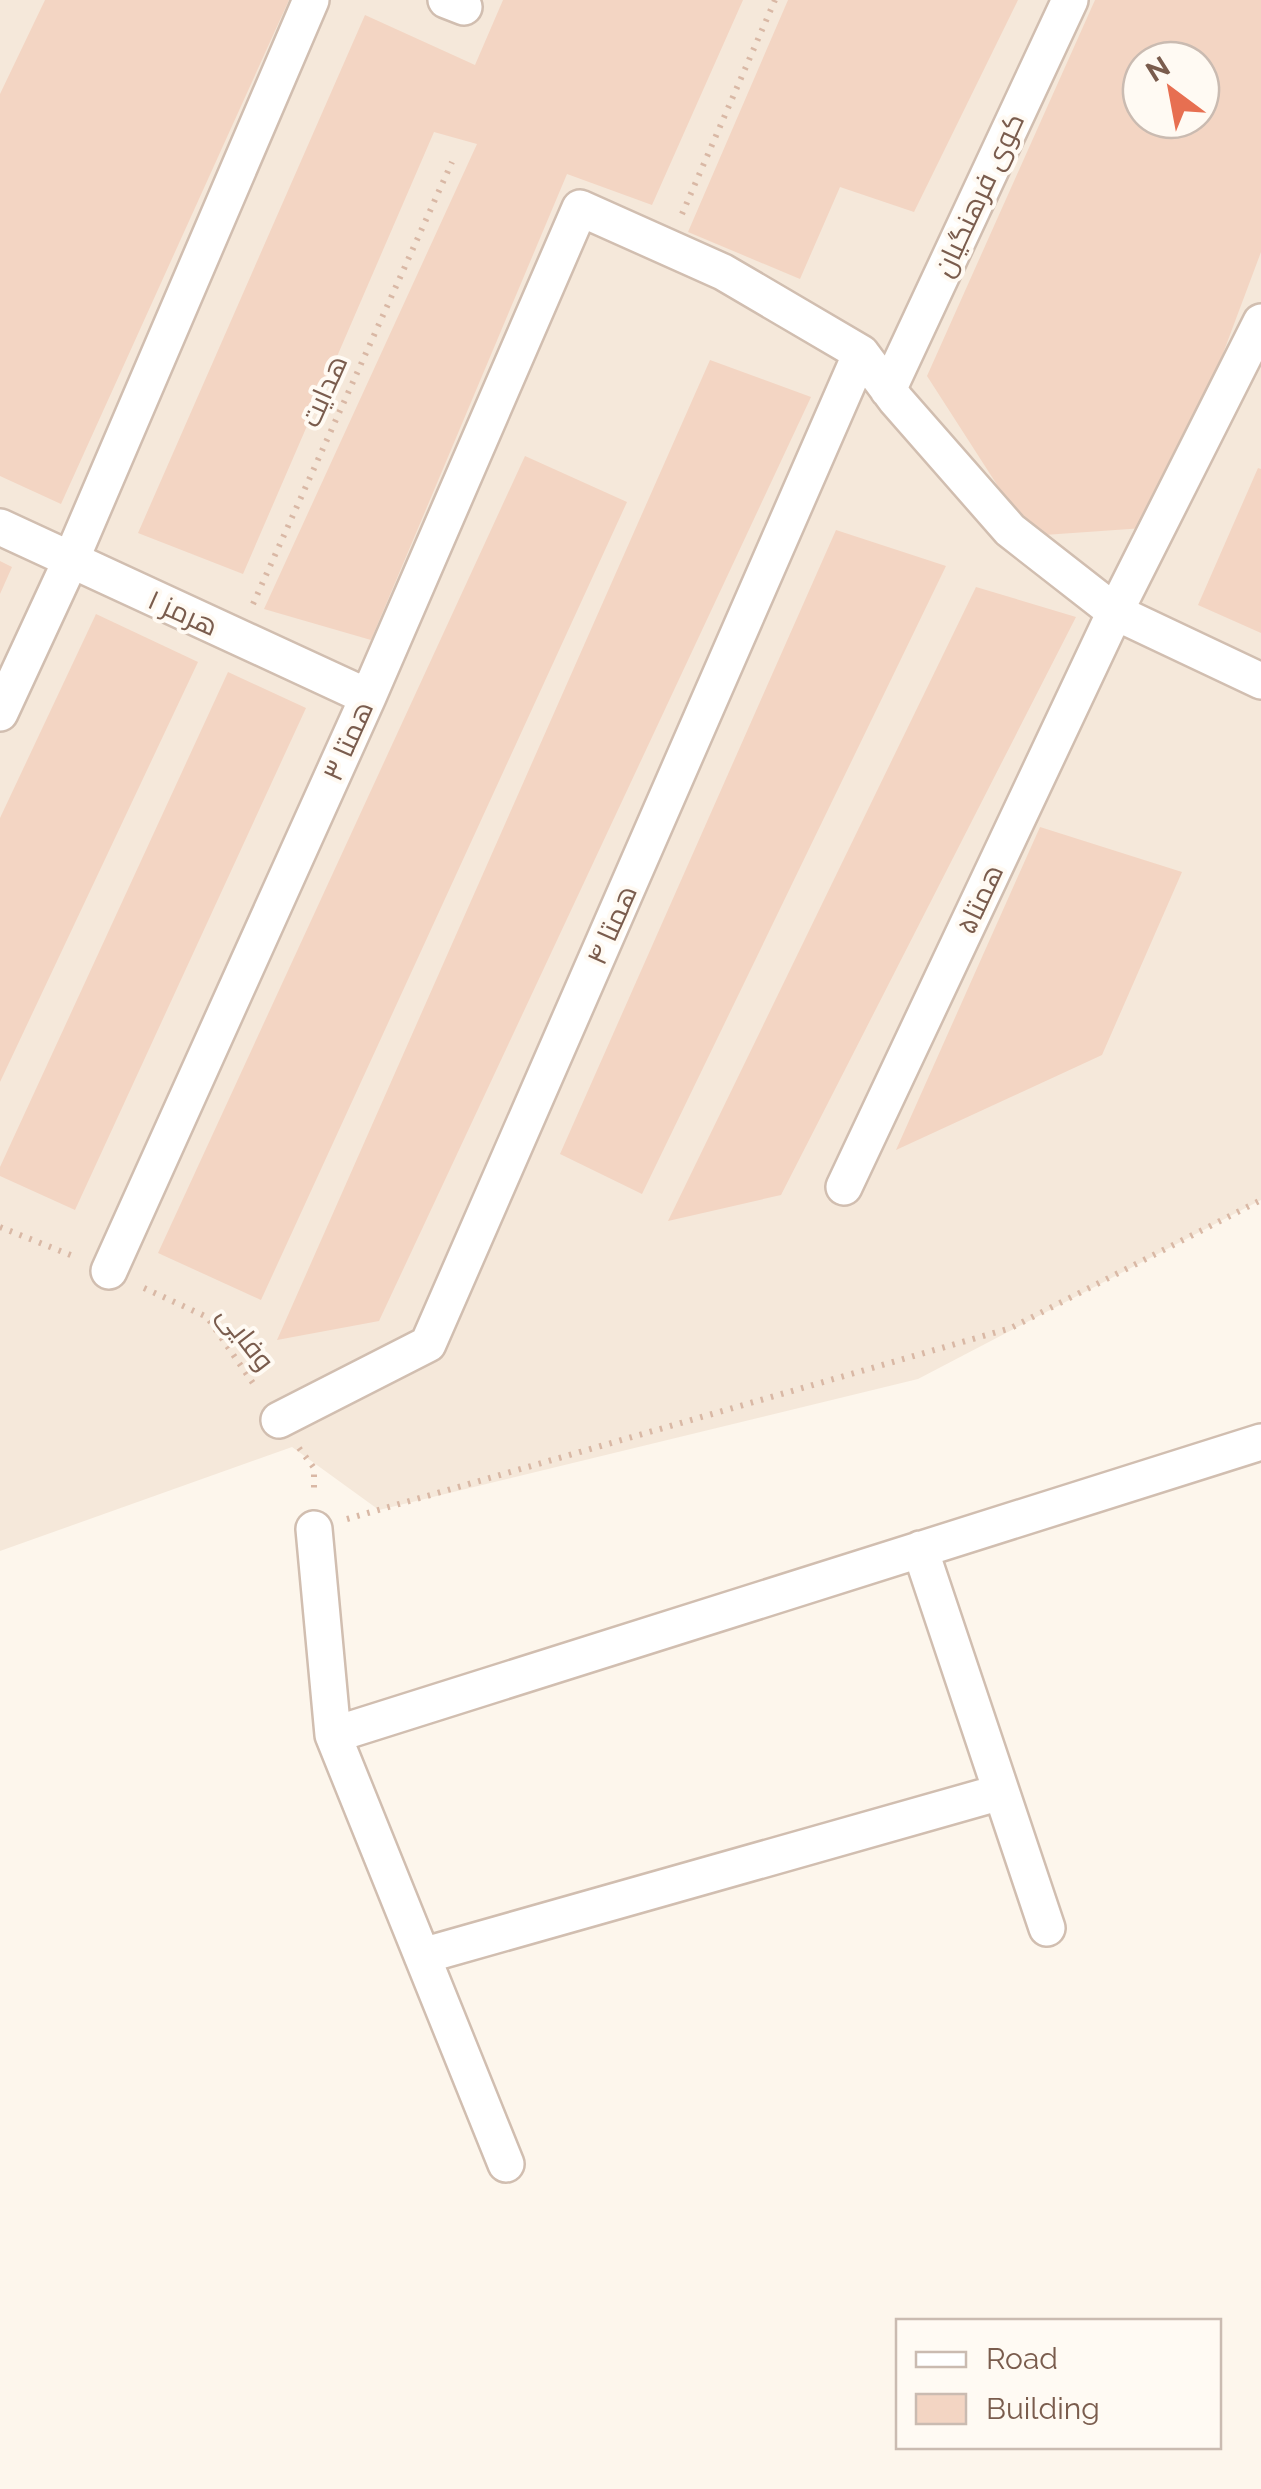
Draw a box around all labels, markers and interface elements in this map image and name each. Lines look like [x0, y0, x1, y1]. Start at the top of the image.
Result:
north arrow [1121, 40, 1221, 140]
text: N [1140, 50, 1176, 89]
street label: کوی فرهنگیان [927, 108, 1031, 282]
street label: هدایت [294, 350, 354, 432]
street label: هرمز ۱ [143, 583, 223, 643]
street label: همتا ۳ [316, 696, 380, 786]
street label: همتا۵ [950, 859, 1010, 939]
street label: همتا ۴ [580, 880, 644, 970]
street label: وفایی [211, 1299, 281, 1377]
legend [896, 2319, 1221, 2449]
text: Road [986, 2341, 1058, 2376]
text: Building [986, 2391, 1100, 2426]

